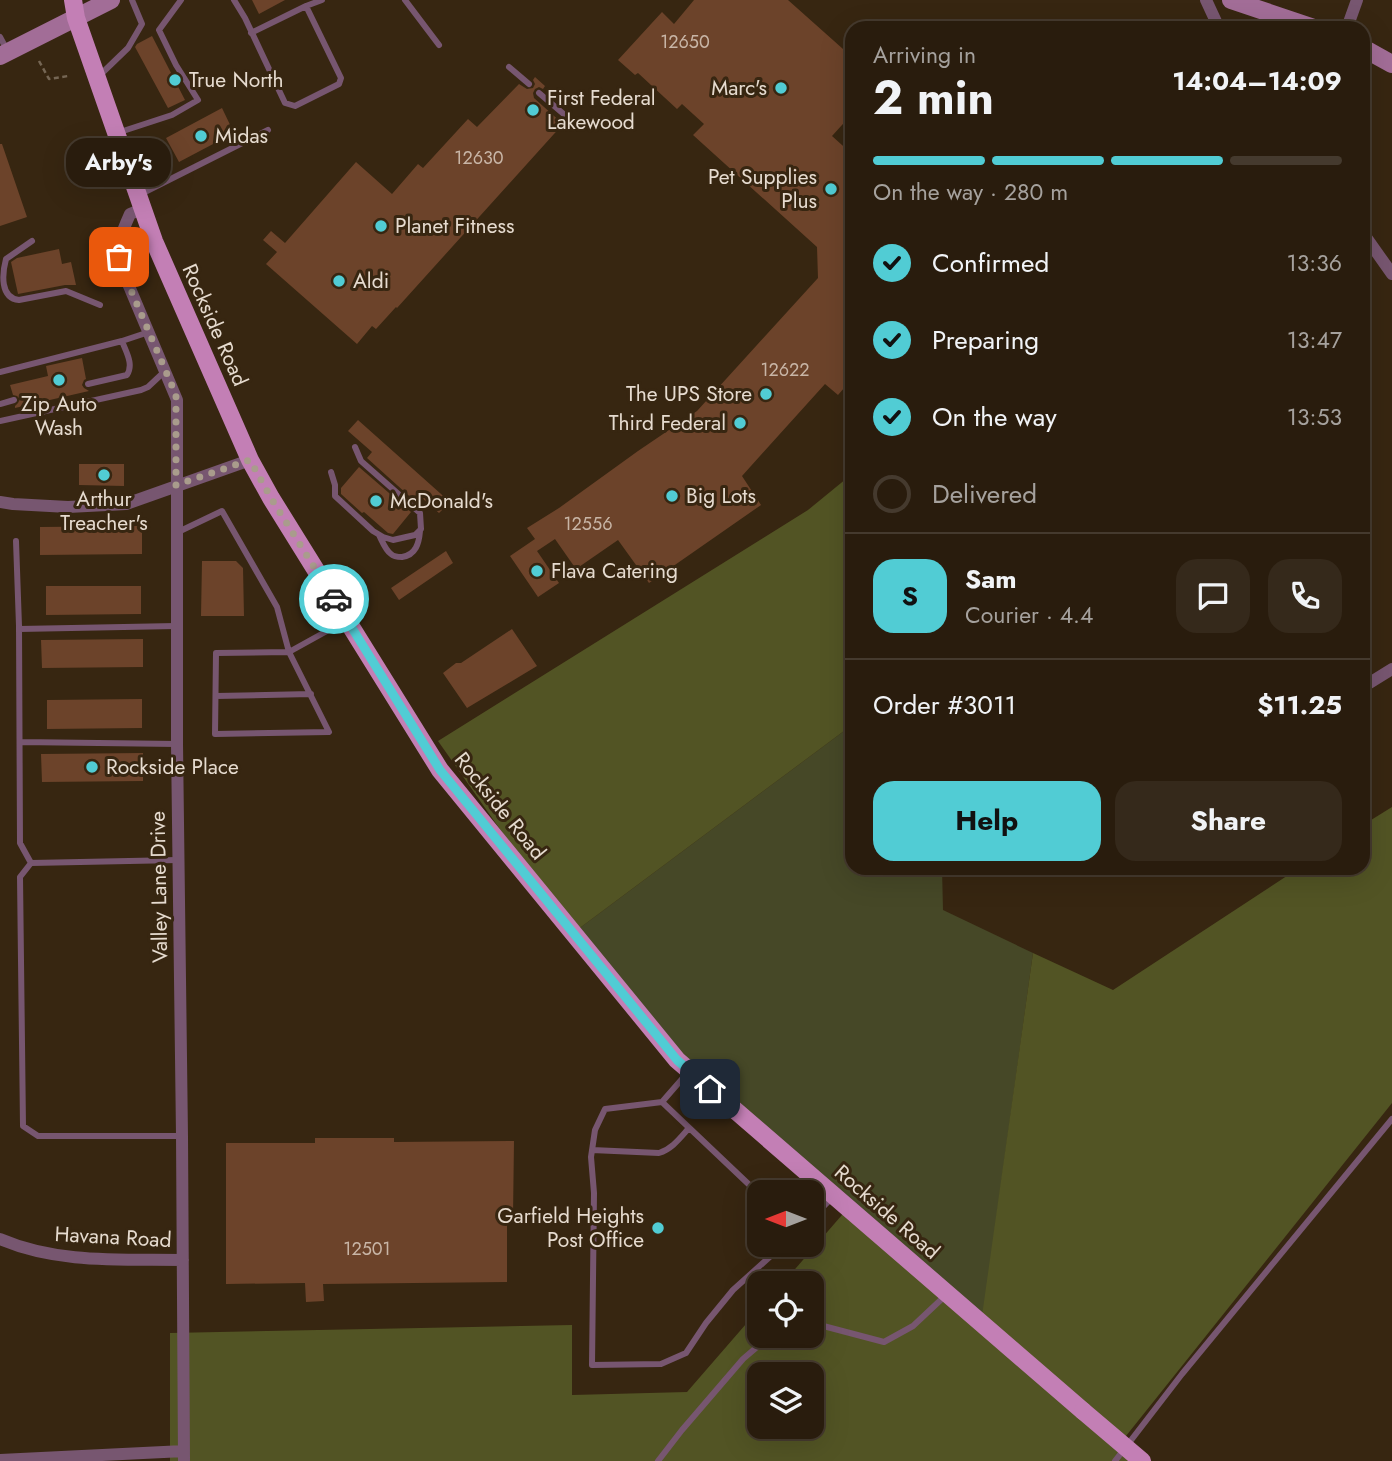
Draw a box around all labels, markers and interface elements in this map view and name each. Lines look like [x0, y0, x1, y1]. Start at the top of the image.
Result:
house number: 12650 [660, 29, 710, 55]
text: Arriving in [873, 38, 976, 72]
text: 14:04–14:09 [1172, 62, 1342, 100]
place label: True North [189, 65, 283, 95]
text: 2 min [873, 65, 994, 131]
marker: True North [167, 72, 183, 88]
place label: Marc's [711, 73, 767, 103]
marker: Marc's [773, 80, 789, 96]
place label: First Federal Lakewood [547, 83, 656, 137]
marker: First Federal Lakewood [525, 102, 541, 118]
place label: Midas [215, 121, 268, 151]
marker: Midas [193, 128, 209, 144]
callout: Arby's [66, 138, 172, 187]
text: Arby's [85, 145, 152, 179]
house number: 12630 [454, 145, 504, 171]
place label: Pet Supplies Plus [708, 162, 817, 216]
text: On the way · 280 m [873, 175, 1068, 209]
marker: Pet Supplies Plus [823, 181, 839, 197]
place label: Planet Fitness [395, 211, 514, 241]
marker: Planet Fitness [373, 218, 389, 234]
pin [89, 227, 149, 287]
icon: bag [100, 238, 138, 276]
icon: check [873, 244, 911, 282]
text: Confirmed [932, 244, 1049, 282]
text: 13:36 [1286, 246, 1342, 280]
street label: Rockside Road [175, 259, 255, 391]
place label: Aldi [353, 266, 389, 296]
marker: Aldi [331, 273, 347, 289]
icon: check [873, 321, 911, 359]
text: Preparing [932, 321, 1039, 359]
text: 13:47 [1287, 323, 1342, 357]
house number: 12622 [760, 357, 810, 383]
marker: Zip Auto Wash [51, 372, 67, 388]
place label: The UPS Store [626, 379, 752, 409]
marker: The UPS Store [758, 386, 774, 402]
place label: Zip Auto Wash [21, 389, 97, 443]
icon: check [873, 398, 911, 436]
text: On the way [932, 398, 1057, 436]
text: 13:53 [1287, 400, 1342, 434]
place label: Third Federal [609, 408, 726, 438]
marker: Third Federal [732, 415, 748, 431]
marker: Arthur Treacher's [96, 467, 112, 483]
text: Delivered [932, 475, 1037, 513]
place label: Big Lots [686, 481, 756, 511]
place label: Arthur Treacher's [60, 484, 148, 538]
place label: McDonald's [390, 486, 493, 516]
marker: Big Lots [664, 488, 680, 504]
marker: McDonald's [368, 493, 384, 509]
house number: 12556 [563, 511, 613, 537]
place label: Flava Catering [551, 556, 678, 586]
button: chat [1176, 559, 1250, 633]
button: phone [1268, 559, 1342, 633]
text: Sam [965, 560, 1017, 598]
marker: Flava Catering [529, 563, 545, 579]
courier [299, 564, 369, 634]
text: S [902, 577, 918, 615]
icon: car [315, 580, 353, 618]
text: Courier · 4.4 [965, 598, 1093, 632]
text: Order #3011 [873, 686, 1016, 724]
text: $11.25 [1257, 686, 1342, 724]
street label: Rockside Road [447, 746, 553, 866]
place label: Rockside Place [106, 752, 239, 782]
marker: Rockside Place [84, 759, 100, 775]
button: Help [873, 781, 1101, 861]
button: Share [1115, 781, 1342, 861]
street label: Valley Lane Drive [143, 811, 175, 963]
pin [680, 1059, 740, 1119]
icon: home [691, 1070, 729, 1108]
street label: Rockside Road [828, 1158, 946, 1266]
north arrow [747, 1180, 824, 1256]
map controls [747, 1180, 824, 1439]
place label: Garfield Heights Post Office [497, 1201, 644, 1255]
street label: Havana Road [54, 1219, 172, 1255]
marker: Garfield Heights Post Office [650, 1220, 666, 1236]
house number: 12501 [343, 1236, 391, 1262]
button: locate [747, 1271, 824, 1348]
button: layers [747, 1362, 824, 1439]

